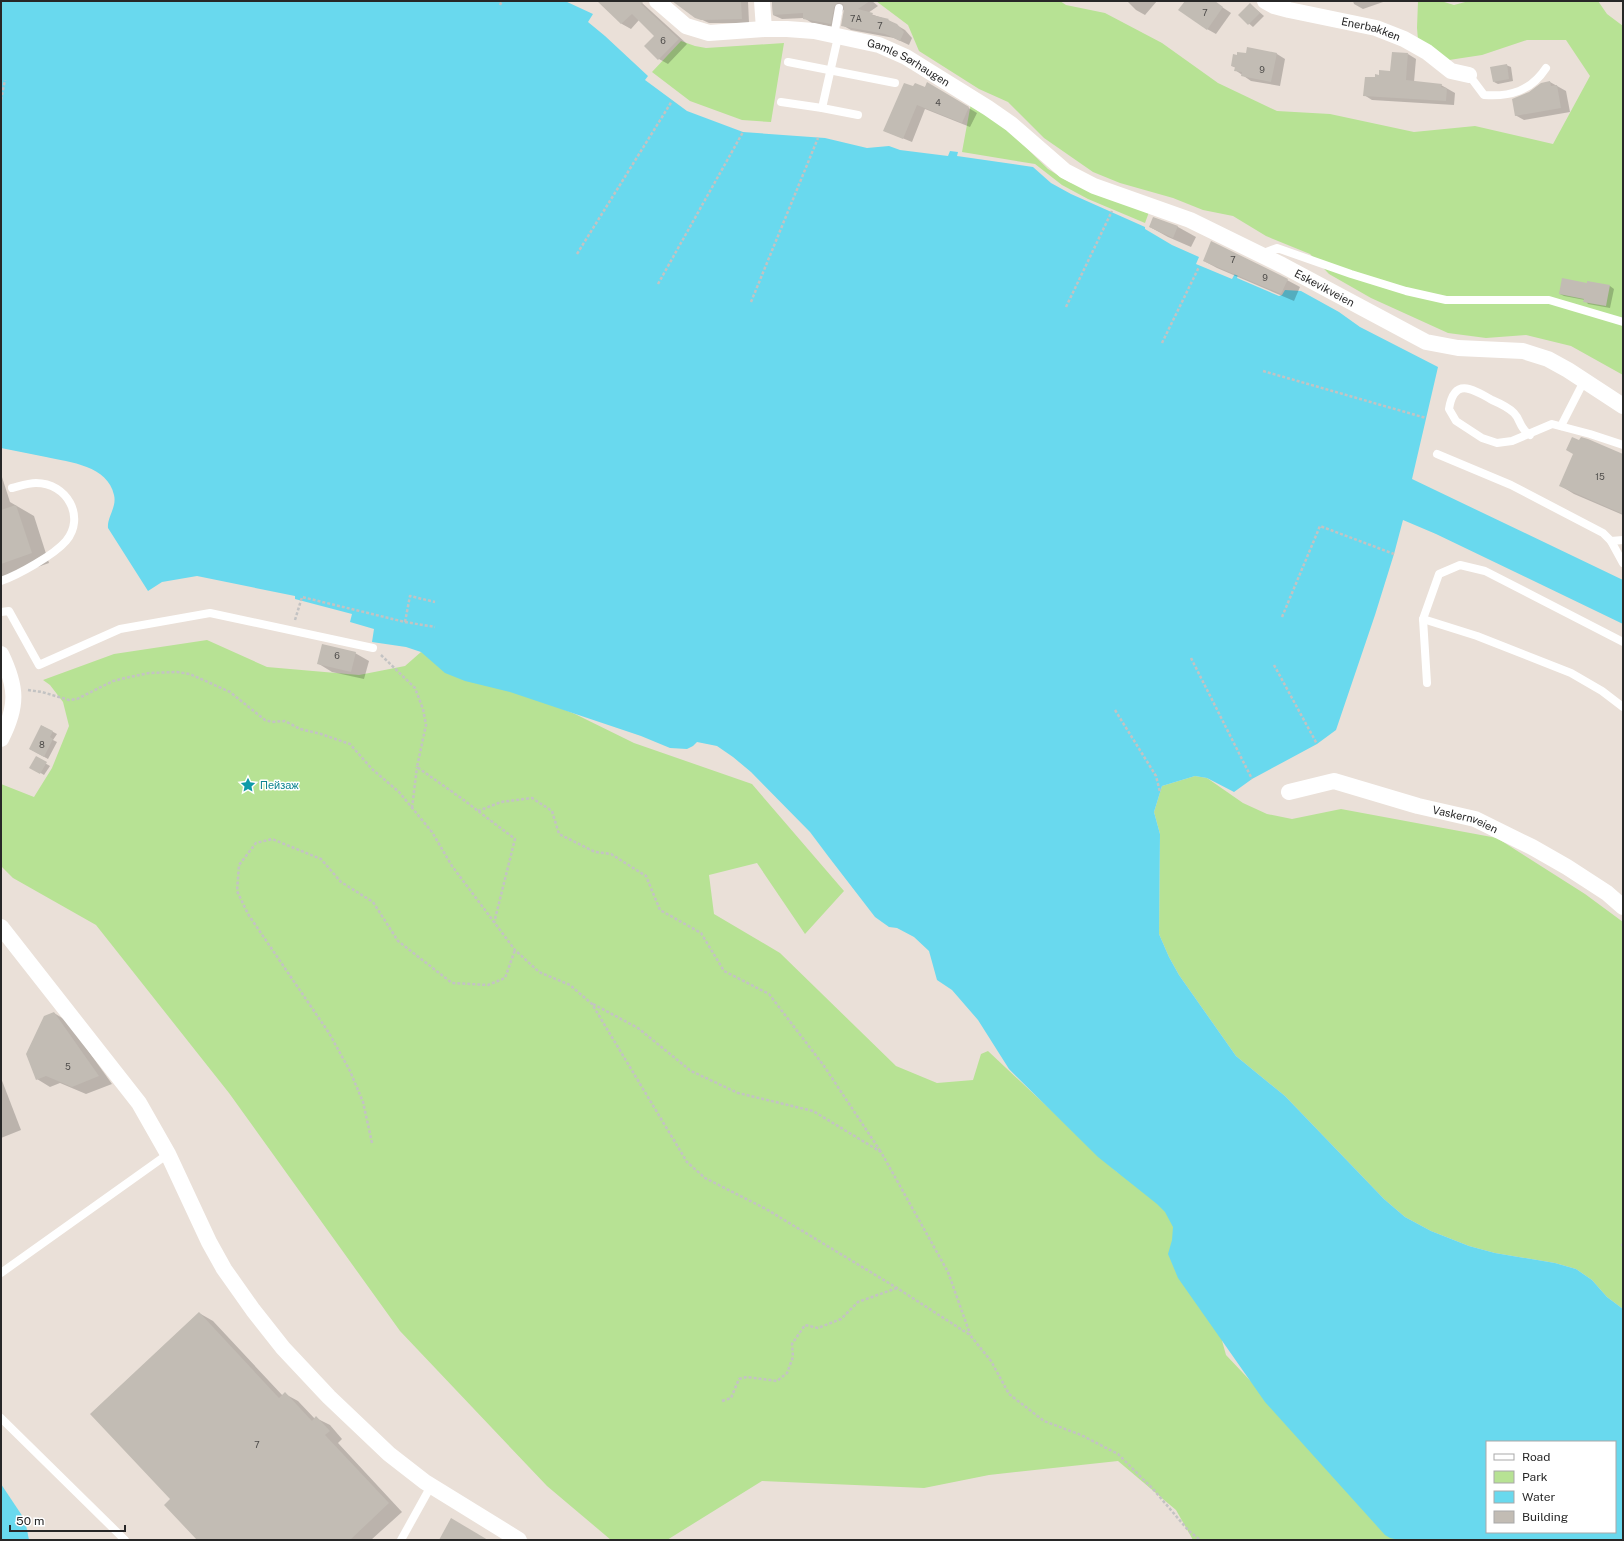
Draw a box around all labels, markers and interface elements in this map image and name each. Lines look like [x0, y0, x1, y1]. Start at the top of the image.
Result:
house number: 7 [1202, 7, 1208, 18]
house number: 7A [850, 13, 863, 24]
street label: Enerbakken [1340, 15, 1402, 43]
house number: 7 [877, 20, 883, 31]
house number: 6 [660, 35, 666, 46]
street label: Gamle Sørhaugen [866, 37, 952, 89]
house number: 9 [1259, 64, 1265, 75]
house number: 4 [935, 97, 941, 108]
house number: 7 [1230, 254, 1236, 265]
street label: Eskevikveien [1293, 267, 1357, 309]
house number: 9 [1262, 272, 1268, 283]
house number: 15 [1595, 471, 1605, 482]
house number: 6 [334, 650, 340, 661]
house number: 8 [39, 739, 45, 750]
place icon: Пейзаж [239, 776, 257, 794]
place label: Пейзаж [260, 779, 299, 791]
street label: Vaskernveien [1431, 803, 1500, 835]
house number: 5 [65, 1061, 71, 1072]
house number: 7 [254, 1439, 260, 1450]
legend [1486, 1441, 1616, 1533]
text: Road [1522, 1450, 1550, 1464]
text: Park [1522, 1470, 1548, 1484]
text: Water [1522, 1490, 1556, 1504]
scale bar [10, 1507, 125, 1533]
text: Building [1522, 1510, 1568, 1524]
text: 50 m [16, 1514, 44, 1528]

